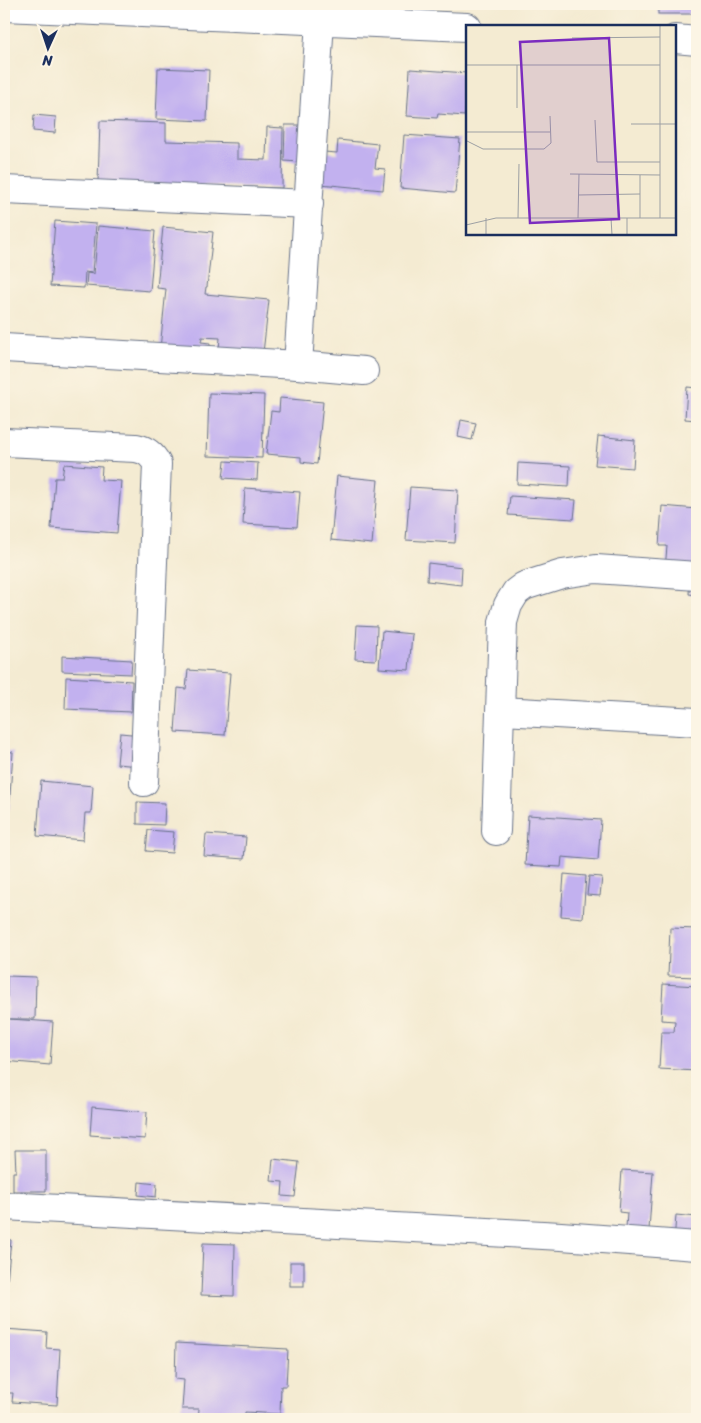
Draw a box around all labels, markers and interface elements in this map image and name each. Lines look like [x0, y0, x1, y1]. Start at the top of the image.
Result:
north arrow [22, 22, 72, 72]
inset map [466, 25, 676, 235]
text: N [42, 48, 54, 73]

